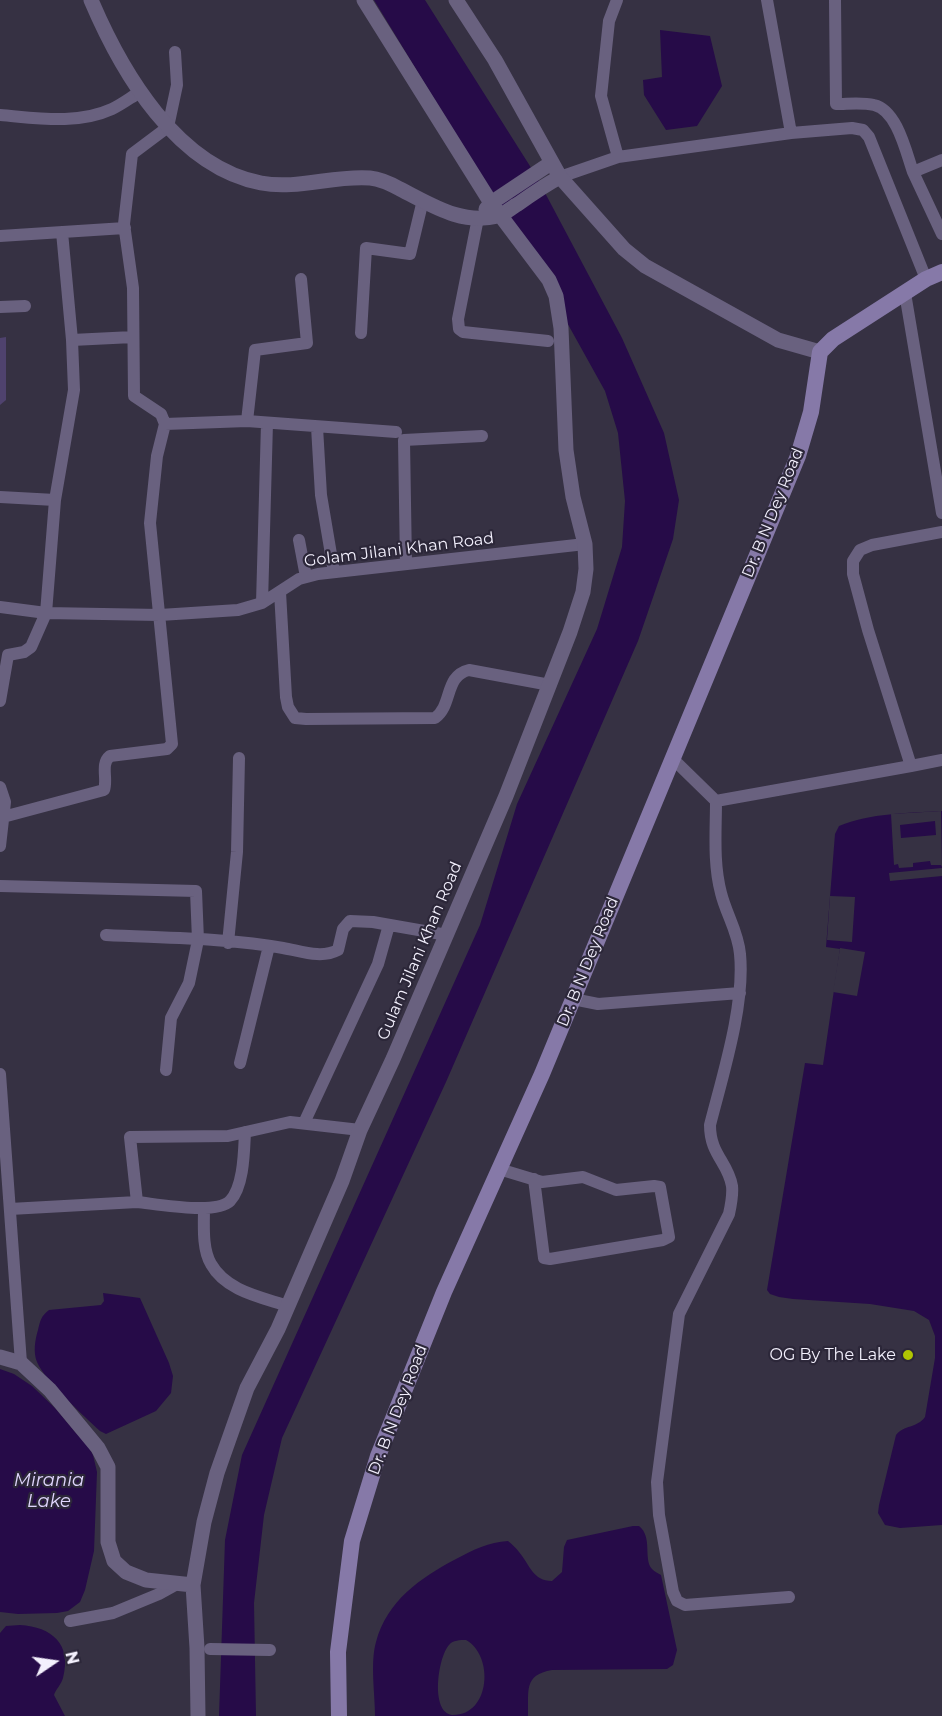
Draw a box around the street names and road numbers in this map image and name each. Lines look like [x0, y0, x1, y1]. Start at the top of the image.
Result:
street label: Dr. B N Dey Road [738, 445, 808, 581]
street label: Golam Jilani Khan Road [303, 529, 495, 571]
street label: Gulam Jilani Khan Road [374, 859, 466, 1043]
street label: Dr. B N Dey Road [553, 894, 623, 1030]
street label: Dr. B N Dey Road [364, 1342, 432, 1478]

